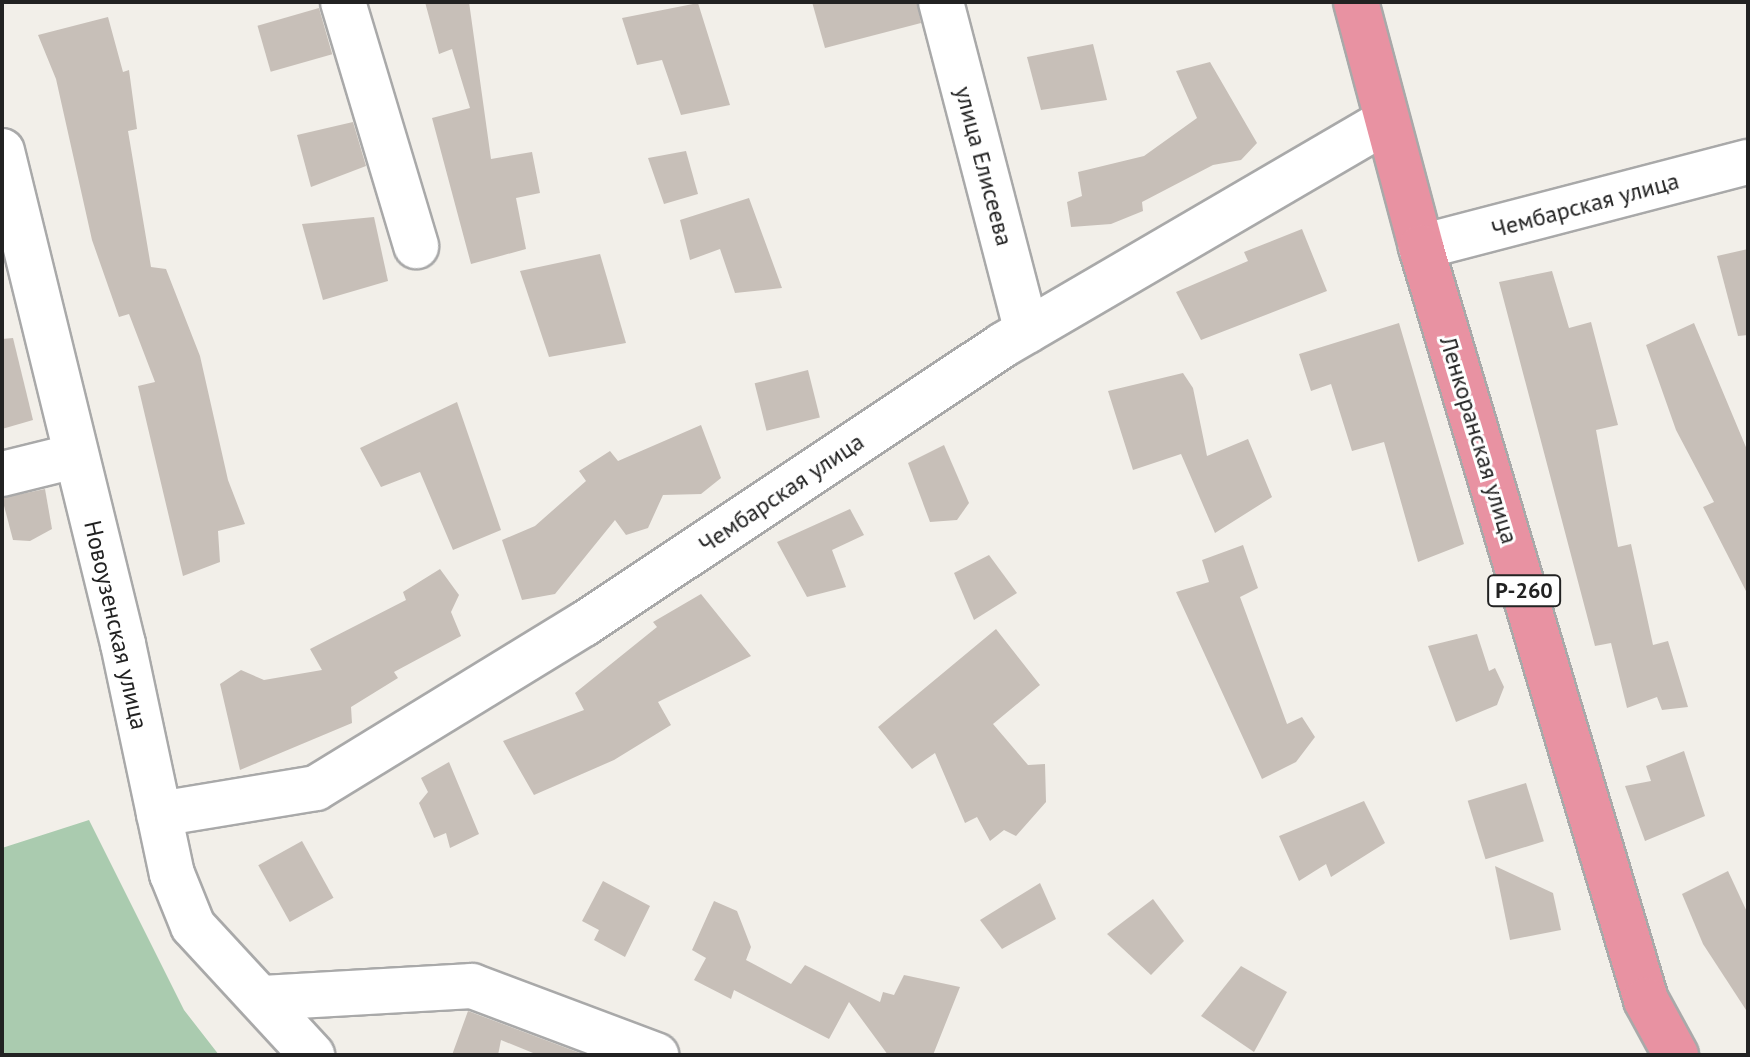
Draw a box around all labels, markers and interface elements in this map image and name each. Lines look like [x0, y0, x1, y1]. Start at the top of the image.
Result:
street label: улица Елисеева [949, 83, 1019, 249]
street label: Чембарская улица [1488, 166, 1682, 244]
street label: Ленкоранская улица [1434, 333, 1524, 547]
street label: Чембарская улица [693, 427, 869, 559]
street label: Новоузенская улица [78, 518, 154, 732]
road number: Р-260 [1486, 573, 1562, 609]

